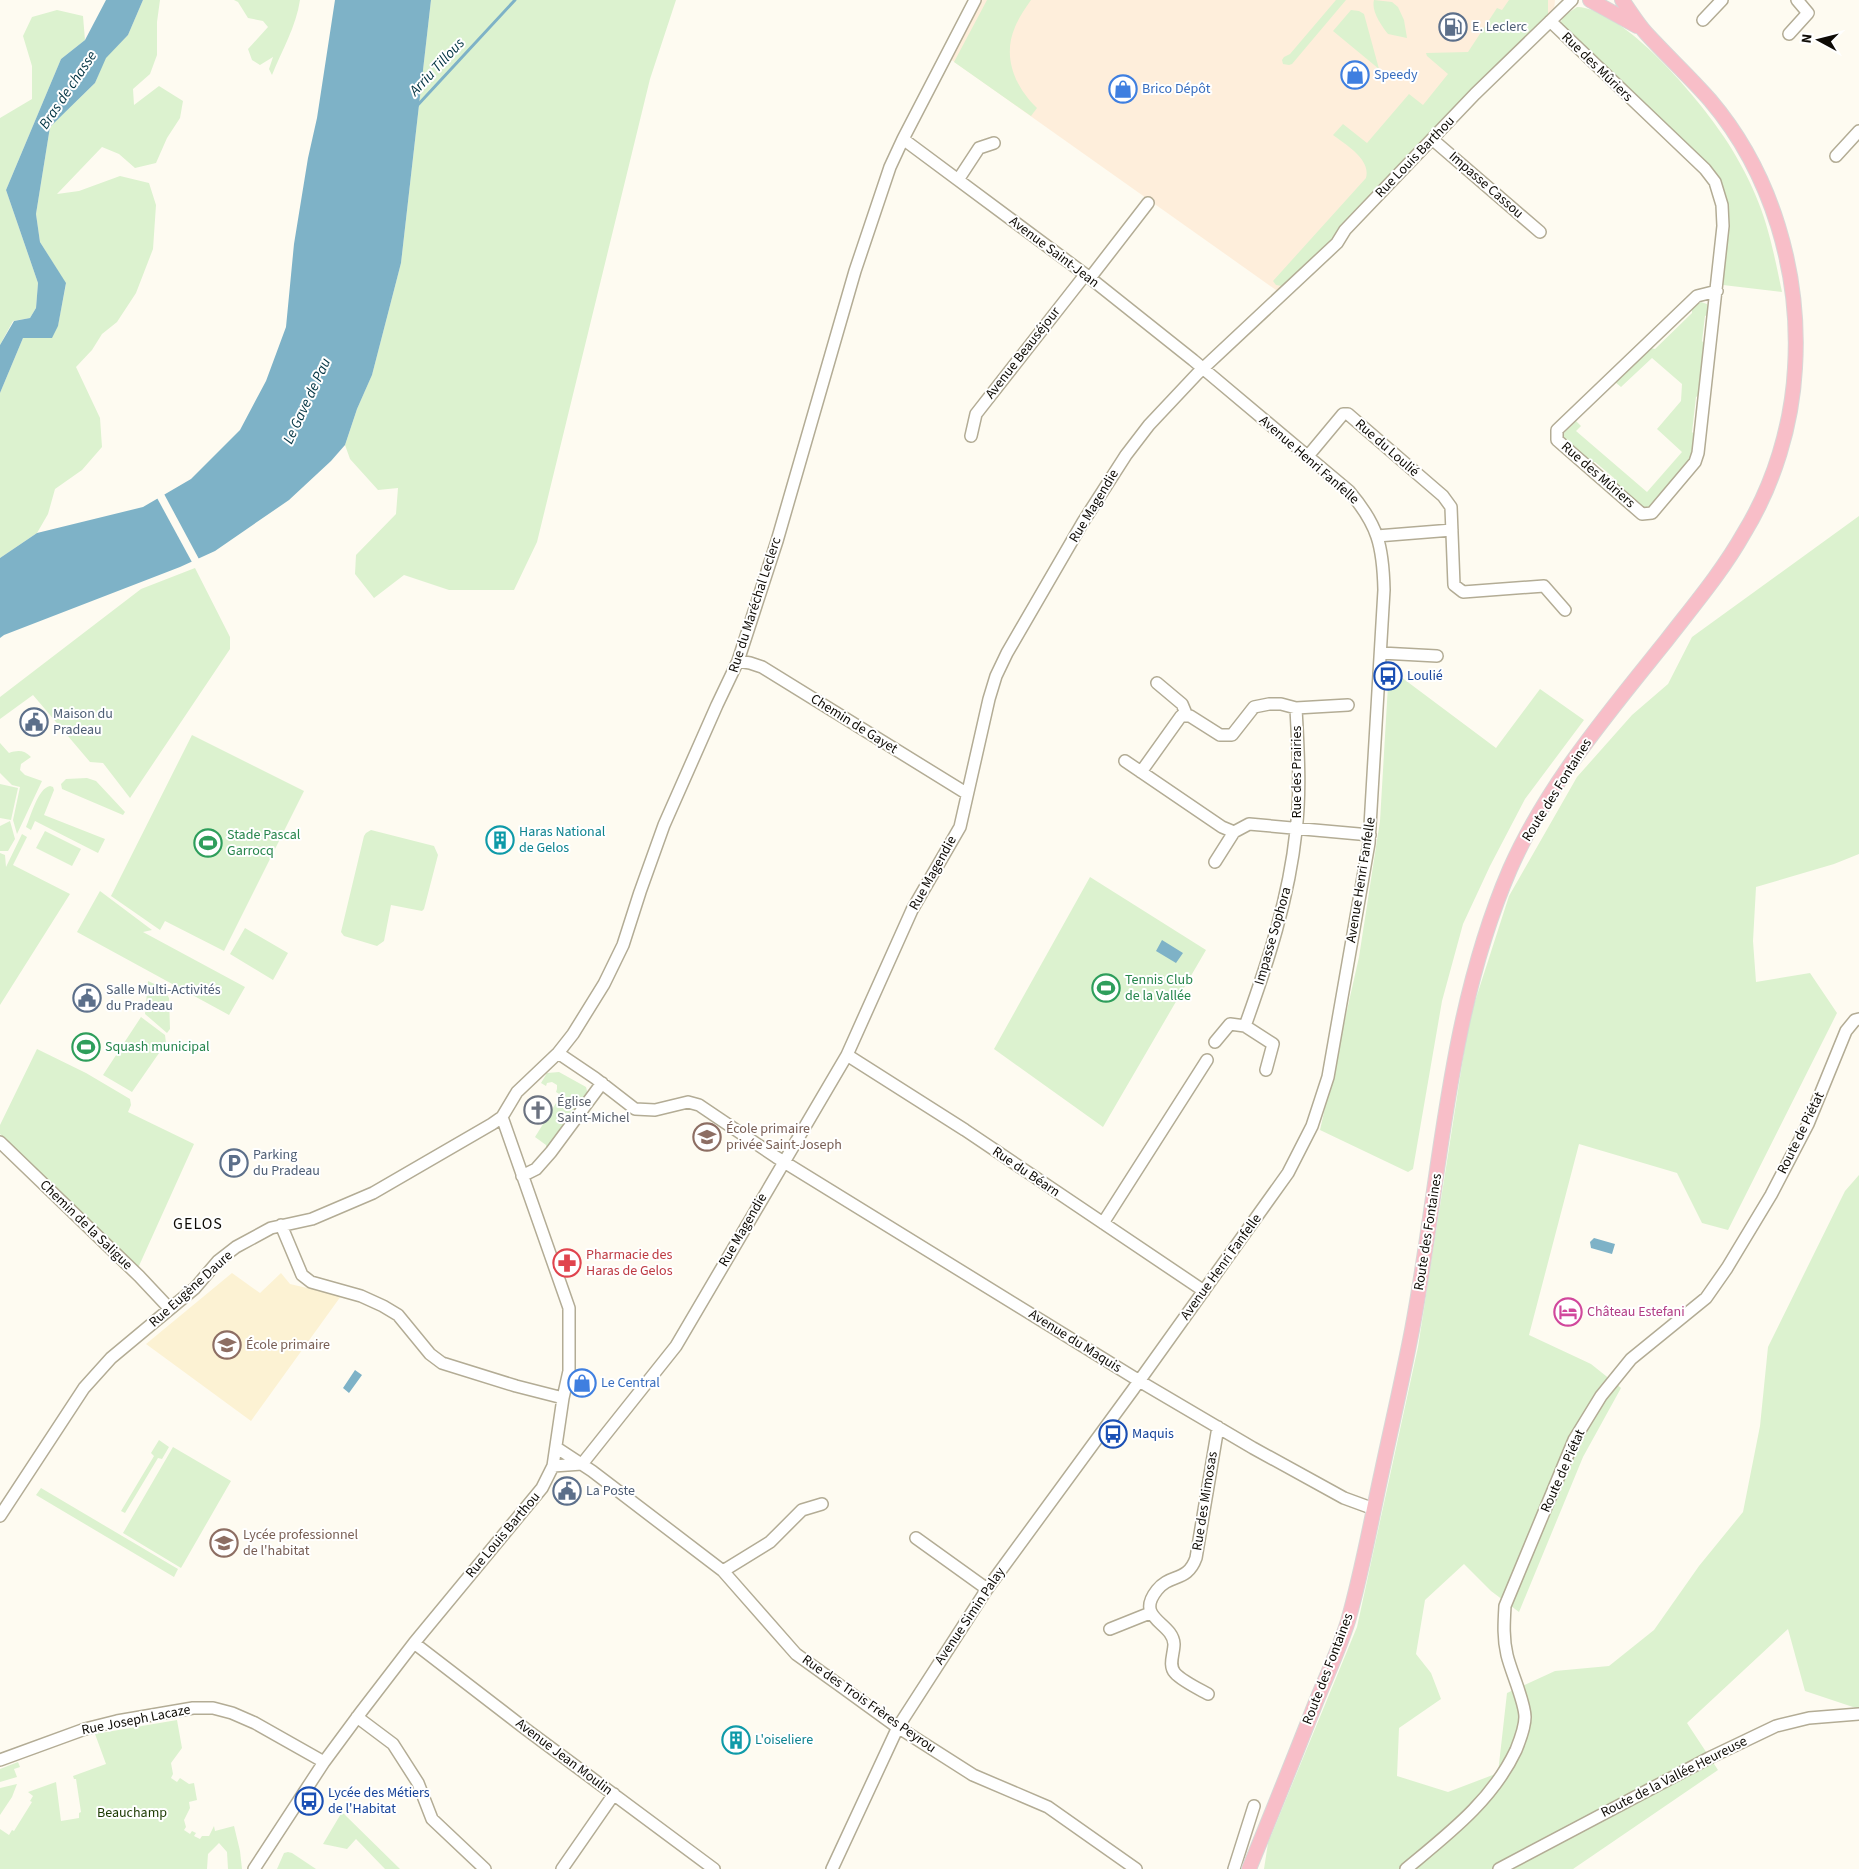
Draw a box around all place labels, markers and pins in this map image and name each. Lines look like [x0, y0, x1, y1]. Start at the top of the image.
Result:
fuel station icon: E. Leclerc [1438, 12, 1468, 42]
place label: E. Leclerc [1472, 17, 1528, 37]
shop icon: Speedy [1340, 60, 1370, 90]
place label: Speedy [1374, 65, 1418, 85]
shop icon: Brico Dépôt [1108, 74, 1138, 104]
place label: Brico Dépôt [1142, 79, 1211, 99]
bus stop icon: Loulié [1373, 661, 1403, 691]
place label: Loulié [1407, 666, 1443, 686]
place label: Maison du Pradeau [53, 704, 113, 740]
public building icon: Maison du Pradeau [19, 707, 49, 737]
place label: Haras National de Gelos [519, 822, 606, 858]
place label: Stade Pascal Garrocq [227, 825, 301, 861]
building icon: Haras National de Gelos [485, 825, 515, 855]
sports icon: Stade Pascal Garrocq [193, 828, 223, 858]
place label: Tennis Club de la Vallée [1125, 970, 1193, 1006]
sports icon: Tennis Club de la Vallée [1091, 973, 1121, 1003]
place label: Salle Multi-Activités du Pradeau [106, 980, 221, 1016]
public building icon: Salle Multi-Activités du Pradeau [72, 983, 102, 1013]
sports icon: Squash municipal [71, 1032, 101, 1062]
place label: Squash municipal [105, 1037, 210, 1057]
place label: Église Saint-Michel [557, 1092, 630, 1128]
church icon: Église Saint-Michel [523, 1095, 553, 1125]
place label: École primaire privée Saint-Joseph [726, 1119, 842, 1155]
school or university icon: École primaire privée Saint-Joseph [692, 1122, 722, 1152]
place label: Parking du Pradeau [253, 1145, 320, 1181]
parking icon: Parking du Pradeau [219, 1148, 249, 1178]
place label: Pharmacie des Haras de Gelos [586, 1245, 673, 1281]
pharmacy icon: Pharmacie des Haras de Gelos [552, 1248, 582, 1278]
hotel icon: Château Estefani [1553, 1297, 1583, 1327]
place label: Château Estefani [1587, 1302, 1685, 1322]
school or university icon: École primaire [212, 1330, 242, 1360]
place label: École primaire [246, 1335, 330, 1355]
shop icon: Le Central [567, 1368, 597, 1398]
place label: Le Central [601, 1373, 660, 1393]
bus stop icon: Maquis [1098, 1419, 1128, 1449]
place label: Maquis [1132, 1424, 1174, 1444]
public building icon: La Poste [552, 1476, 582, 1506]
place label: La Poste [586, 1481, 635, 1501]
place label: Lycée professionnel de l'habitat [243, 1525, 359, 1561]
school or university icon: Lycée professionnel de l'habitat [209, 1528, 239, 1558]
building icon: L'oiseliere [721, 1725, 751, 1755]
place label: L'oiseliere [755, 1730, 813, 1750]
place label: Lycée des Métiers de l'Habitat [328, 1783, 430, 1819]
bus stop icon: Lycée des Métiers de l'Habitat [294, 1786, 324, 1816]

